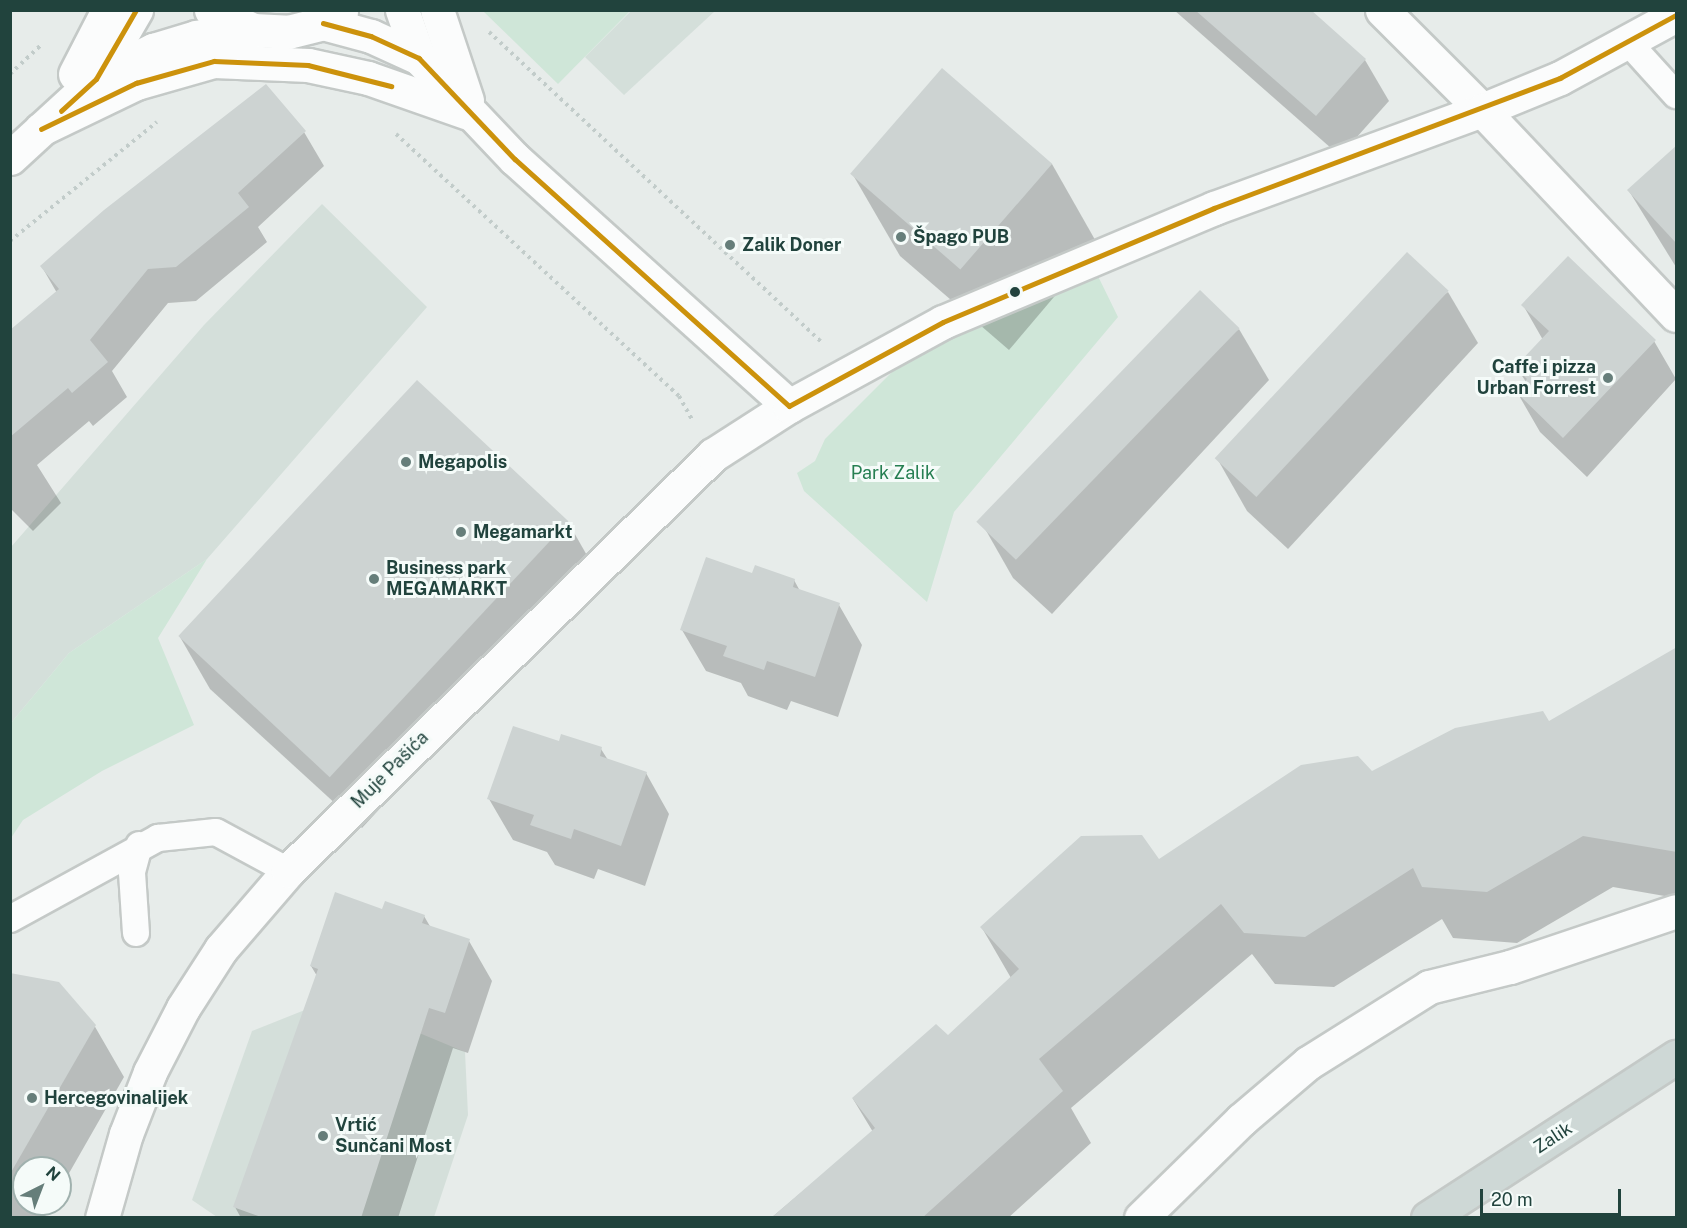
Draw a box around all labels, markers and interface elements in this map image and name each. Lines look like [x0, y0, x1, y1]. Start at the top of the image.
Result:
place label: Špago PUB [913, 226, 1009, 248]
marker: Špago PUB [894, 230, 908, 244]
place label: Zalik Doner [742, 234, 841, 256]
marker: Zalik Doner [723, 238, 737, 252]
unlabelled marker [1009, 286, 1021, 298]
place label: Caffe i pizza Urban Forrest [1477, 357, 1596, 400]
marker: Caffe i pizza Urban Forrest [1601, 371, 1615, 385]
place label: Megapolis [418, 451, 507, 473]
marker: Megapolis [399, 455, 413, 469]
park label: Park Zalik [851, 462, 935, 484]
place label: Megamarkt [473, 521, 572, 543]
marker: Megamarkt [454, 525, 468, 539]
place label: Business park MEGAMARKT [386, 558, 507, 600]
marker: Business park MEGAMARKT [367, 572, 381, 586]
street label: Muje Pašića [347, 727, 433, 813]
place label: Hercegovinalijek [44, 1087, 188, 1109]
marker: Hercegovinalijek [25, 1091, 39, 1105]
place label: Vrtić Sunčani Most [335, 1115, 452, 1158]
street label: Zalik [1530, 1118, 1576, 1158]
marker: Vrtić Sunčani Most [316, 1129, 330, 1143]
north arrow [12, 1156, 72, 1216]
text: N [42, 1162, 64, 1185]
scale bar [1483, 1177, 1624, 1215]
text: 20 m [1491, 1189, 1533, 1210]

